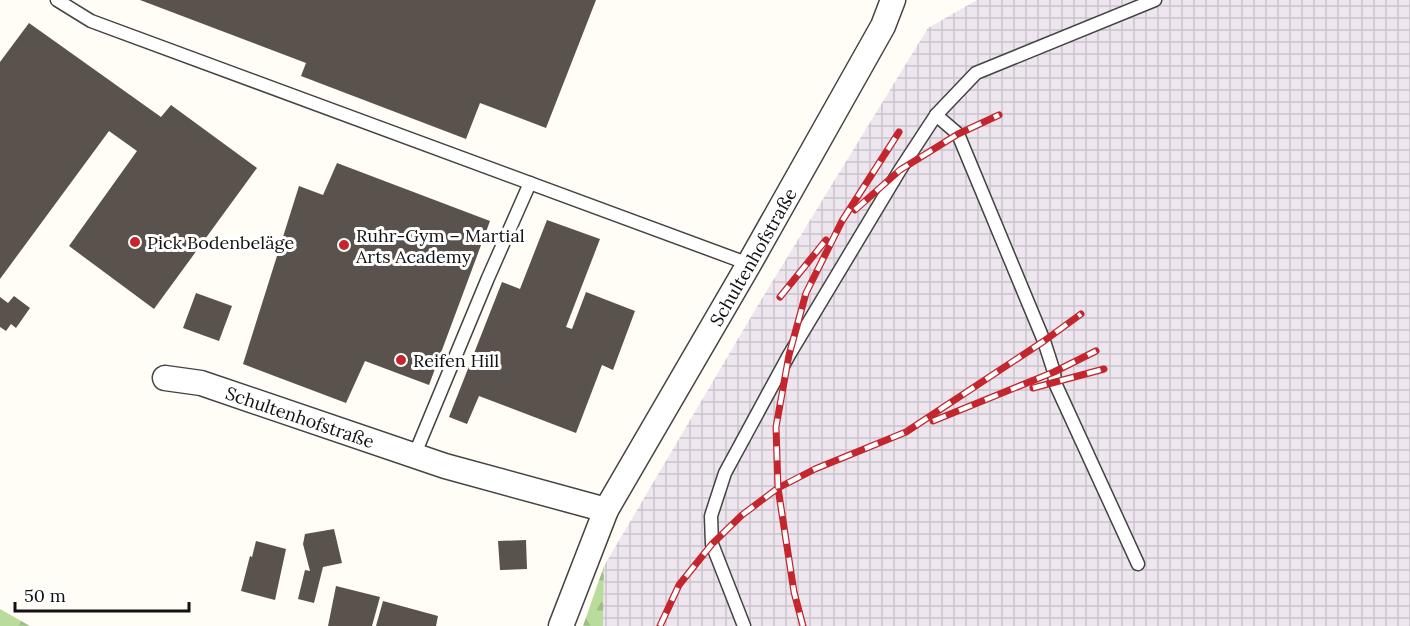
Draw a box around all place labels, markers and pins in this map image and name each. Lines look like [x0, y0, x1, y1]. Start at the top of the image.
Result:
place label: Ruhr-Gym – Martial Arts Academy [355, 224, 525, 268]
place label: Pick Bodenbeläge [147, 231, 294, 254]
marker: Pick Bodenbeläge [128, 235, 142, 249]
marker: Ruhr-Gym – Martial Arts Academy [337, 238, 351, 252]
place label: Reifen Hill [413, 349, 499, 372]
marker: Reifen Hill [394, 353, 408, 367]

